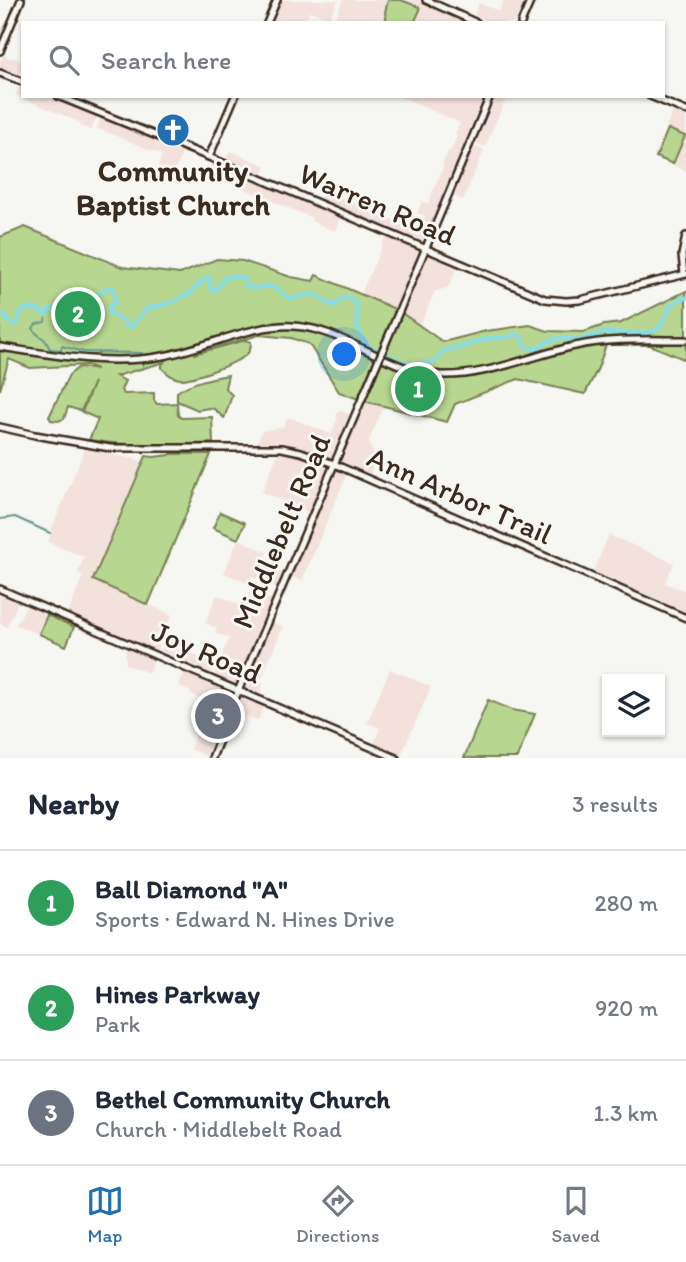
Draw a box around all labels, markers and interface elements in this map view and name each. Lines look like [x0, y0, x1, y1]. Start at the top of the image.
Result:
search box [21, 21, 665, 98]
icon: search [45, 41, 83, 79]
text: Search here [101, 44, 231, 76]
church icon: Community Baptist Church [154, 111, 192, 149]
place label: Community Baptist Church [76, 152, 271, 223]
street label: Warren Road [294, 154, 462, 254]
pin: 2 [55, 288, 101, 340]
your location [327, 337, 361, 371]
pin: 1 [395, 363, 441, 415]
street label: Middlebelt Road [223, 428, 339, 634]
street label: Ann Arbor Trail [362, 438, 559, 553]
street label: Joy Road [147, 612, 267, 692]
map controls [602, 674, 665, 737]
button: layers [602, 674, 665, 737]
pin: 3 [195, 690, 241, 742]
text: Nearby [28, 785, 119, 822]
text: 3 results [572, 790, 658, 818]
text: Ball Diamond "A" [95, 873, 288, 905]
text: 1 [46, 889, 56, 917]
text: 280 m [595, 889, 658, 917]
text: Sports · Edward N. Hines Drive [95, 905, 395, 933]
text: Hines Parkway [95, 978, 260, 1010]
text: 2 [45, 994, 57, 1022]
text: 920 m [595, 994, 658, 1022]
text: Park [95, 1010, 140, 1038]
text: Bethel Community Church [95, 1083, 390, 1115]
text: 3 [45, 1099, 57, 1127]
text: 1.3 km [594, 1099, 658, 1127]
text: Church · Middlebelt Road [95, 1115, 342, 1143]
tab: Map [86, 1182, 124, 1247]
tab: Directions [296, 1182, 380, 1247]
tab: Saved [552, 1182, 600, 1247]

